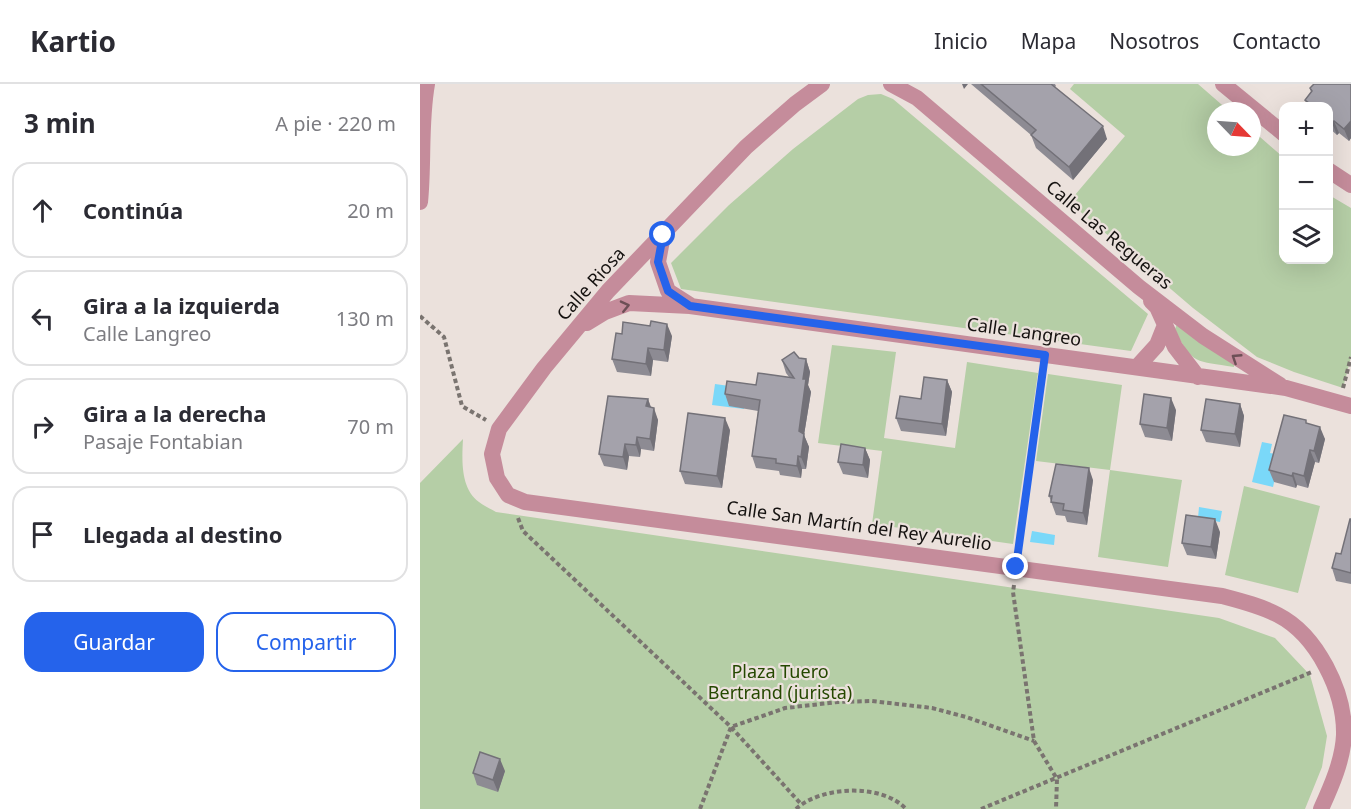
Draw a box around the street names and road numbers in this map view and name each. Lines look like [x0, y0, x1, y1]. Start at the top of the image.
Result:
street label: Calle Las Regueras [1041, 174, 1178, 294]
street label: Calle Riosa [551, 241, 630, 325]
street label: Calle Langreo [965, 311, 1083, 351]
street label: Calle San Martín del Rey Aurelio [725, 495, 993, 556]

